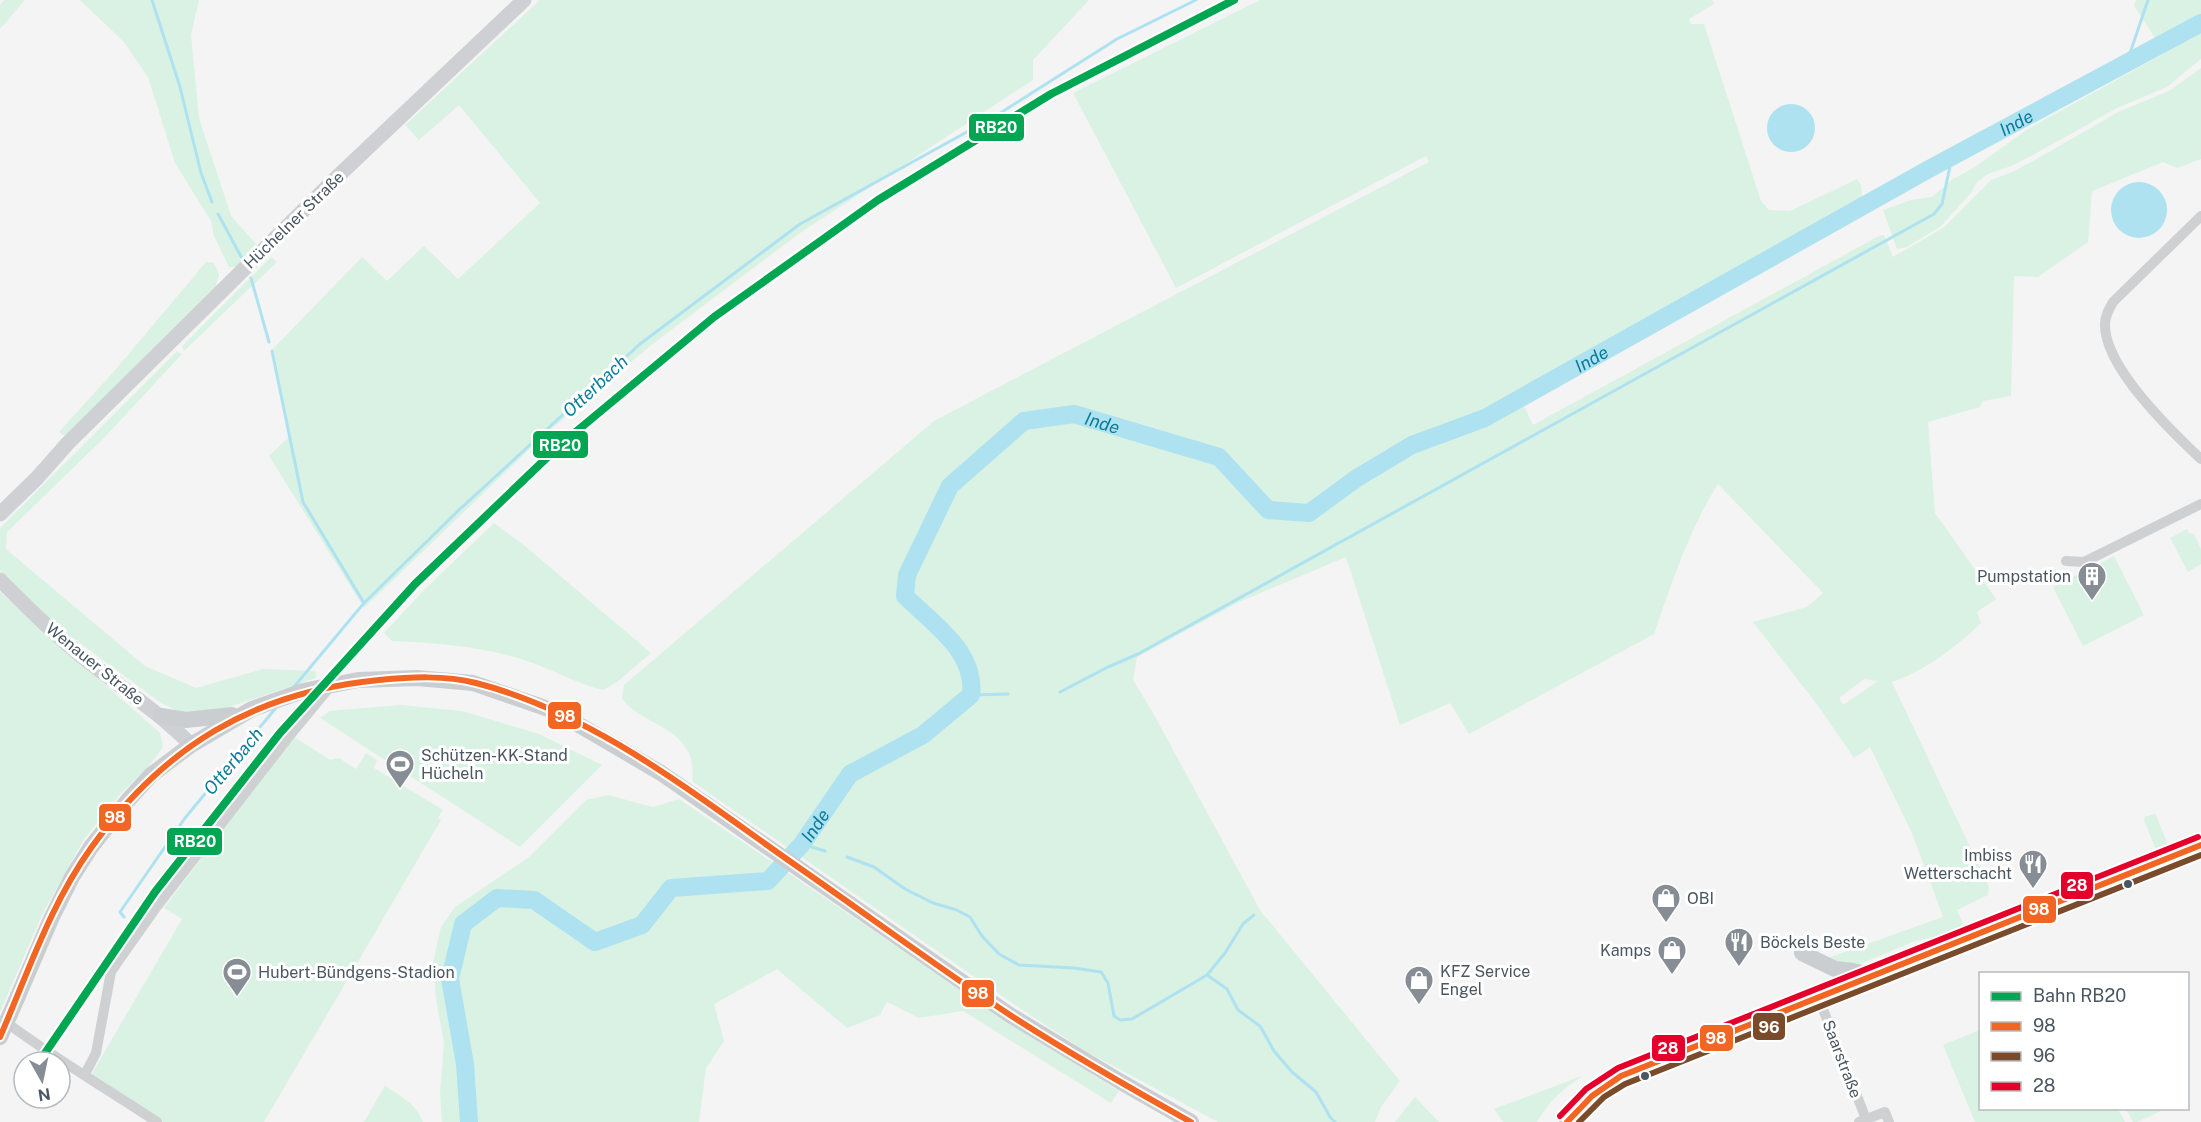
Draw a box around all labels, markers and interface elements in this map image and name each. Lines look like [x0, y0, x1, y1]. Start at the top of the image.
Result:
water label: Inde [1995, 105, 2037, 140]
line badge: RB20 [968, 113, 1025, 142]
text: RB20 [975, 118, 1017, 137]
street label: Hüchelner Straße [240, 167, 348, 273]
water label: Inde [1571, 341, 1612, 376]
water label: Otterbach [558, 351, 632, 421]
water label: Inde [1083, 407, 1123, 438]
line badge: RB20 [532, 430, 589, 459]
text: RB20 [539, 436, 581, 455]
building icon: Pumpstation [2076, 560, 2108, 602]
place label: Pumpstation [1977, 567, 2071, 586]
street label: Wenauer Straße [42, 619, 148, 709]
line badge: 98 [547, 701, 582, 730]
text: 98 [554, 707, 576, 726]
water label: Otterbach [199, 723, 267, 799]
place label: Schützen-KK-Stand Hücheln [421, 746, 568, 783]
sports icon: Schützen-KK-Stand Hücheln [384, 748, 416, 790]
line badge: 98 [98, 803, 132, 832]
water label: Inde [796, 805, 834, 846]
text: 98 [104, 808, 126, 827]
line badge: RB20 [166, 827, 223, 856]
text: RB20 [174, 832, 216, 851]
place label: Imbiss Wetterschacht [1904, 846, 2012, 883]
restaurant icon: Imbiss Wetterschacht [2017, 848, 2049, 890]
line badge: 28 [2060, 871, 2094, 900]
text: 28 [2067, 876, 2088, 895]
unlabelled marker [2122, 878, 2134, 890]
shop icon: OBI [1650, 882, 1682, 924]
place label: OBI [1687, 889, 1714, 908]
line badge: 98 [2022, 895, 2057, 924]
text: 98 [2028, 900, 2050, 919]
restaurant icon: Böckels Beste [1723, 926, 1755, 968]
place label: Böckels Beste [1760, 933, 1865, 952]
shop icon: Kamps [1656, 934, 1688, 976]
place label: Kamps [1600, 941, 1651, 960]
sports icon: Hubert-Bündgens-Stadion [221, 956, 253, 998]
place label: KFZ Service Engel [1440, 962, 1530, 999]
place label: Hubert-Bündgens-Stadion [258, 963, 455, 982]
shop icon: KFZ Service Engel [1403, 964, 1435, 1006]
legend [1979, 972, 2189, 1110]
line badge: 98 [961, 979, 995, 1008]
text: 98 [967, 984, 989, 1003]
text: Bahn RB20 [2033, 985, 2126, 1006]
line badge: 96 [1752, 1012, 1786, 1041]
text: 98 [2033, 1015, 2056, 1036]
street label: Saarstraße [1818, 1017, 1866, 1101]
text: 96 [1758, 1018, 1780, 1037]
line badge: 98 [1699, 1024, 1734, 1052]
text: 98 [1705, 1029, 1727, 1048]
line badge: 28 [1651, 1034, 1686, 1062]
text: 28 [1658, 1039, 1679, 1058]
text: 96 [2033, 1045, 2055, 1066]
north arrow [12, 1050, 72, 1110]
unlabelled marker [1639, 1070, 1651, 1082]
text: 28 [2033, 1075, 2055, 1096]
text: N [37, 1084, 52, 1105]

